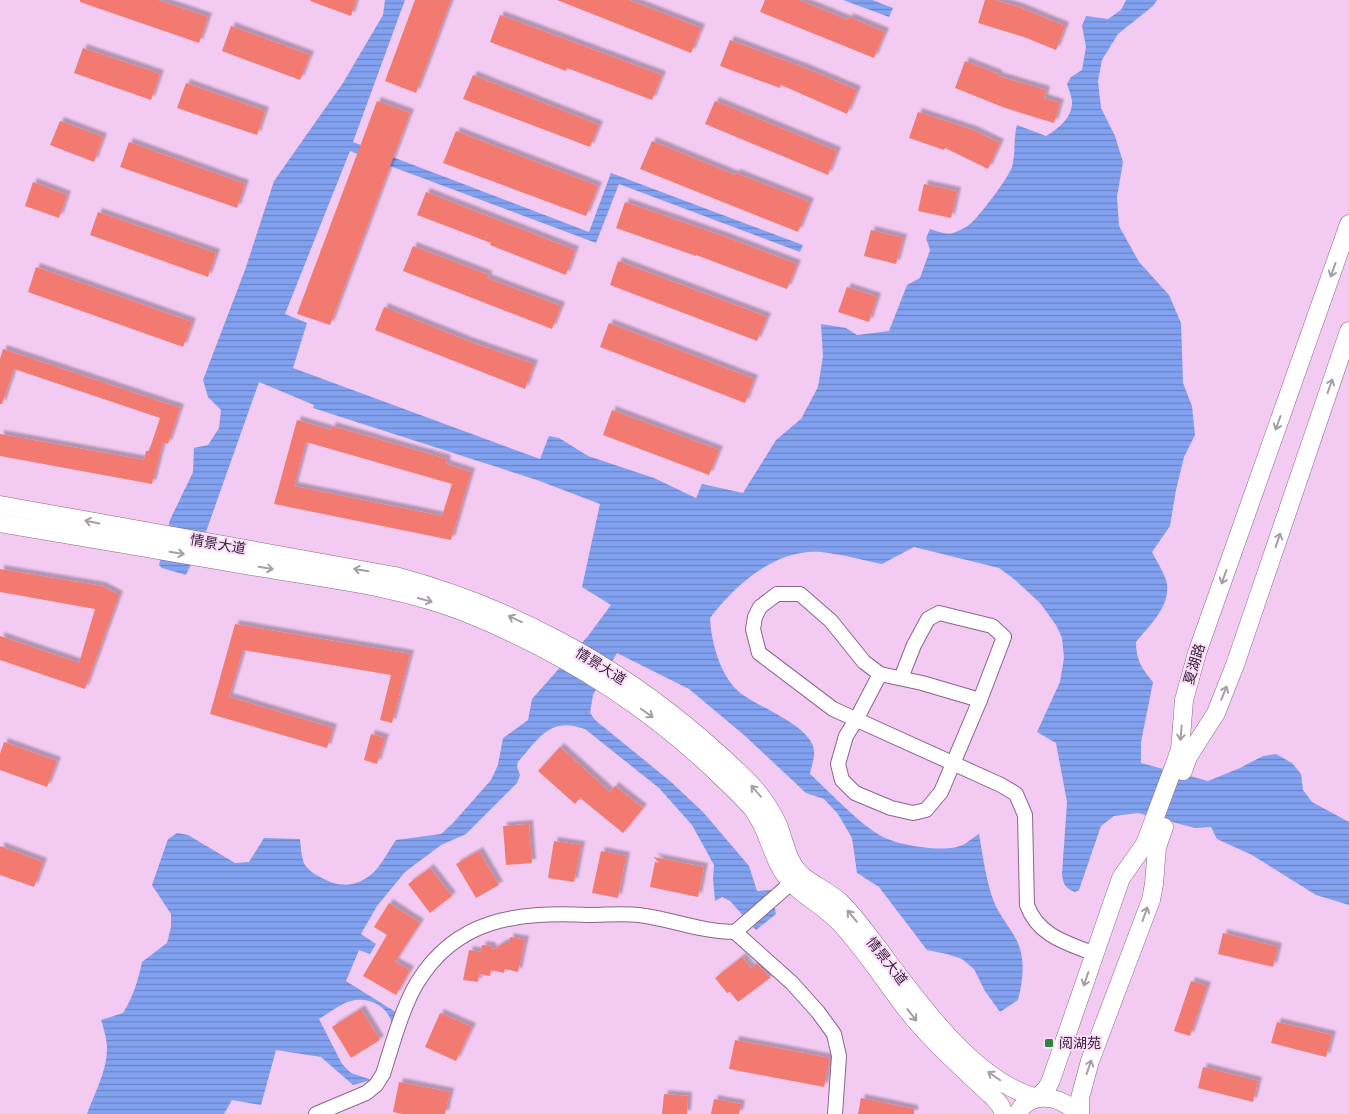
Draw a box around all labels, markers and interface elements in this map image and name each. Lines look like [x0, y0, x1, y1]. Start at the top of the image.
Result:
one-way arrow [1328, 262, 1337, 278]
one-way arrow [1326, 379, 1335, 394]
one-way arrow [1273, 415, 1282, 431]
one-way arrow [84, 516, 100, 526]
street label: 情景大道 [189, 531, 247, 558]
one-way arrow [1274, 533, 1283, 548]
one-way arrow [169, 548, 185, 558]
one-way arrow [258, 564, 274, 574]
one-way arrow [353, 564, 369, 574]
one-way arrow [1219, 568, 1228, 584]
one-way arrow [417, 596, 433, 605]
one-way arrow [508, 614, 523, 623]
street label: 夏湖路 [1180, 642, 1209, 687]
street label: 情景大道 [572, 644, 629, 688]
one-way arrow [1220, 686, 1229, 701]
one-way arrow [640, 708, 654, 718]
one-way arrow [1176, 724, 1186, 740]
one-way arrow [750, 785, 762, 798]
one-way arrow [1141, 907, 1150, 922]
one-way arrow [847, 910, 858, 923]
street label: 情景大道 [863, 934, 911, 989]
one-way arrow [1081, 971, 1091, 987]
one-way arrow [906, 1009, 917, 1022]
place label: 阅湖苑 [1059, 1035, 1101, 1052]
marker: 阅湖苑 [1043, 1037, 1055, 1049]
one-way arrow [1084, 1059, 1094, 1075]
one-way arrow [988, 1071, 1002, 1081]

